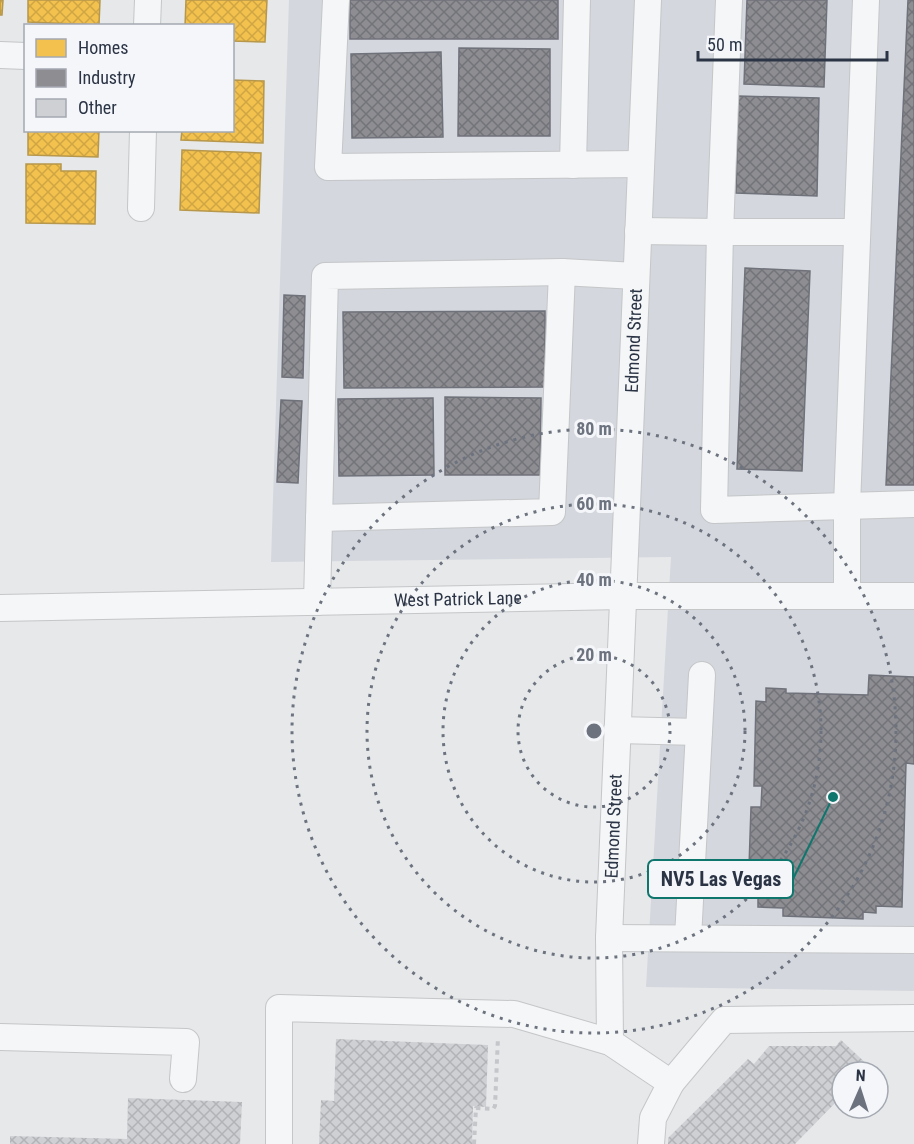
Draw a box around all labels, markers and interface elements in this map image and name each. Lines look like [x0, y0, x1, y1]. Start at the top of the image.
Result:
legend [24, 24, 234, 132]
scale bar [698, 24, 887, 62]
text: 50 m [707, 34, 742, 55]
text: Homes [78, 37, 128, 58]
text: Industry [78, 67, 136, 88]
text: Other [78, 97, 117, 118]
street label: Edmond Street [621, 288, 646, 393]
text: 80 m [576, 418, 612, 439]
text: 60 m [576, 493, 612, 514]
text: 40 m [576, 569, 612, 590]
street label: West Patrick Lane [394, 587, 522, 610]
text: 20 m [576, 644, 612, 665]
centre of rings [584, 721, 604, 741]
street label: Edmond Street [600, 774, 626, 879]
callout: NV5 Las Vegas [648, 860, 793, 898]
text: NV5 Las Vegas [661, 867, 781, 891]
north arrow [830, 1060, 890, 1120]
text: N [855, 1066, 866, 1085]

